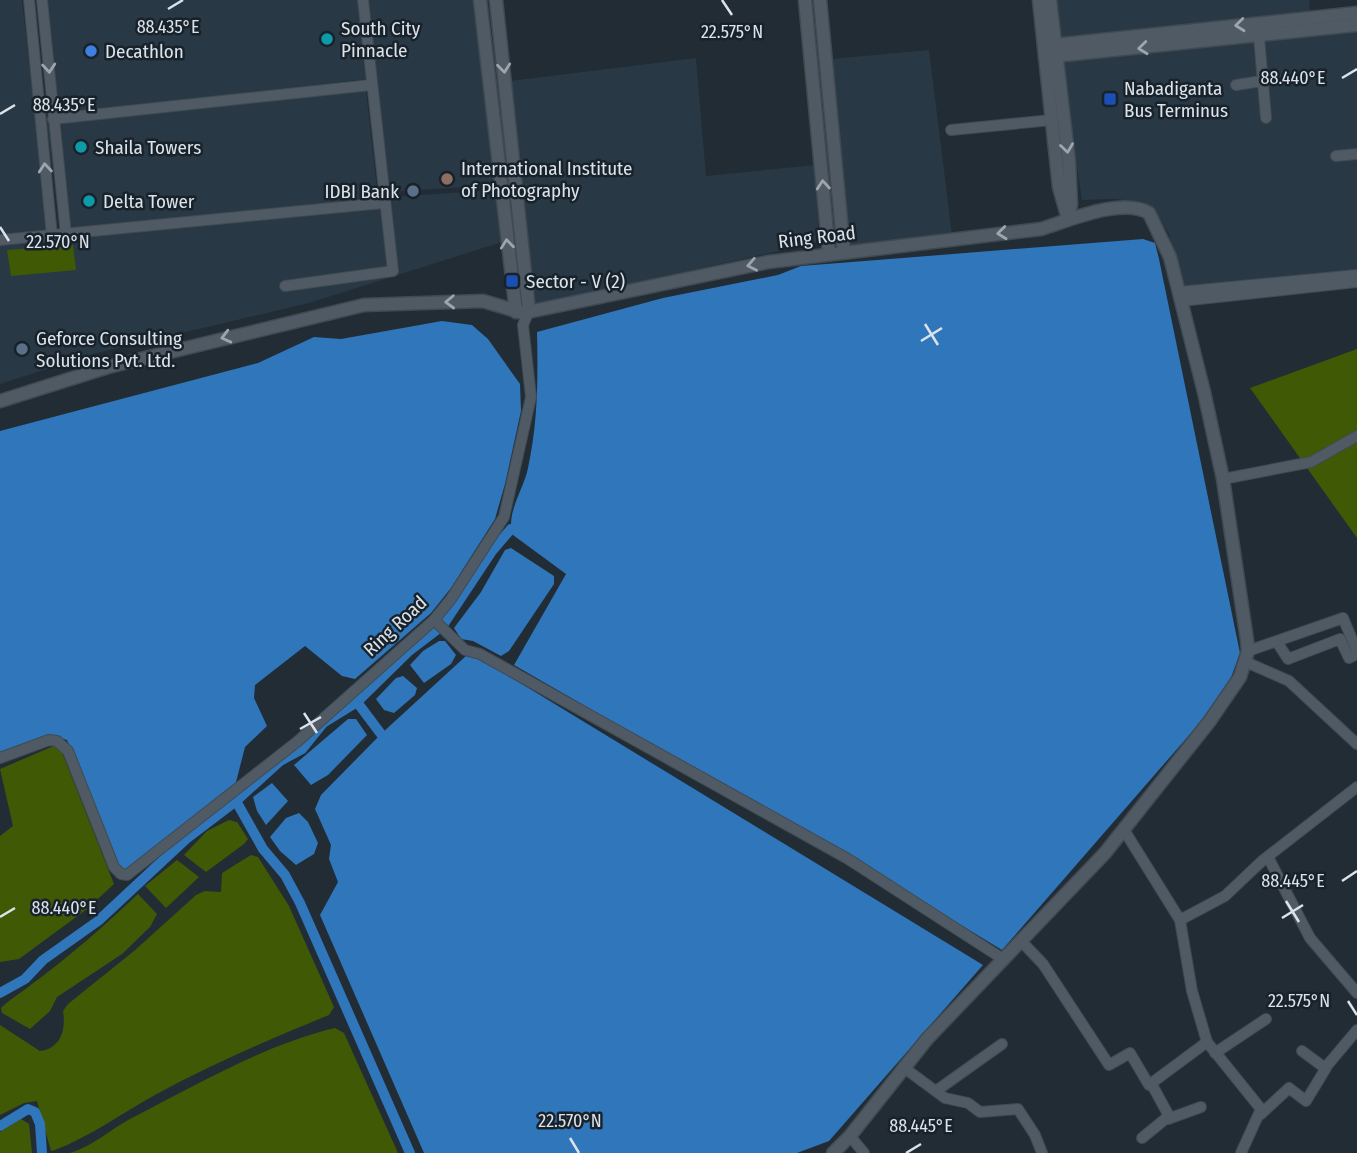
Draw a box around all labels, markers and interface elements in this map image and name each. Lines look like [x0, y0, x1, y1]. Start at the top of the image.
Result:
text: 88.435°E [137, 16, 199, 38]
place label: South City Pinnacle [341, 17, 421, 62]
one-way arrow [1235, 17, 1246, 32]
text: 22.575°N [701, 21, 763, 43]
marker: South City Pinnacle [319, 31, 335, 47]
place label: Decathlon [105, 40, 184, 63]
one-way arrow [1137, 40, 1149, 55]
marker: Decathlon [83, 43, 99, 59]
one-way arrow [41, 63, 56, 74]
one-way arrow [496, 63, 511, 74]
text: 88.440°E [1261, 67, 1325, 89]
place label: Nabadiganta Bus Terminus [1124, 77, 1228, 122]
marker: Nabadiganta Bus Terminus [1102, 91, 1118, 107]
text: 88.435°E [33, 94, 95, 116]
place label: Shaila Towers [95, 136, 201, 159]
marker: Shaila Towers [73, 139, 89, 155]
one-way arrow [1059, 142, 1074, 154]
place label: International Institute of Photography [461, 157, 632, 202]
one-way arrow [38, 162, 53, 173]
marker: International Institute of Photography [439, 171, 455, 187]
one-way arrow [816, 179, 831, 190]
place label: IDBI Bank [325, 180, 399, 203]
marker: IDBI Bank [405, 183, 421, 199]
place label: Delta Tower [103, 190, 195, 213]
marker: Delta Tower [81, 193, 97, 209]
street label: Ring Road [777, 221, 857, 253]
one-way arrow [996, 226, 1008, 241]
text: 22.570°N [26, 231, 90, 253]
one-way arrow [499, 238, 514, 250]
one-way arrow [746, 257, 758, 272]
place label: Sector - V (2) [526, 270, 625, 293]
marker: Sector - V (2) [504, 273, 520, 289]
one-way arrow [444, 294, 455, 309]
place label: Geforce Consulting Solutions Pvt. Ltd. [36, 327, 182, 372]
one-way arrow [221, 329, 233, 343]
marker: Geforce Consulting Solutions Pvt. Ltd. [14, 341, 30, 357]
street label: Ring Road [359, 591, 431, 661]
text: 88.445°E [1261, 870, 1325, 892]
text: 88.440°E [32, 897, 96, 919]
text: 22.575°N [1268, 990, 1330, 1012]
text: 22.570°N [538, 1110, 602, 1132]
text: 88.445°E [889, 1115, 953, 1137]

